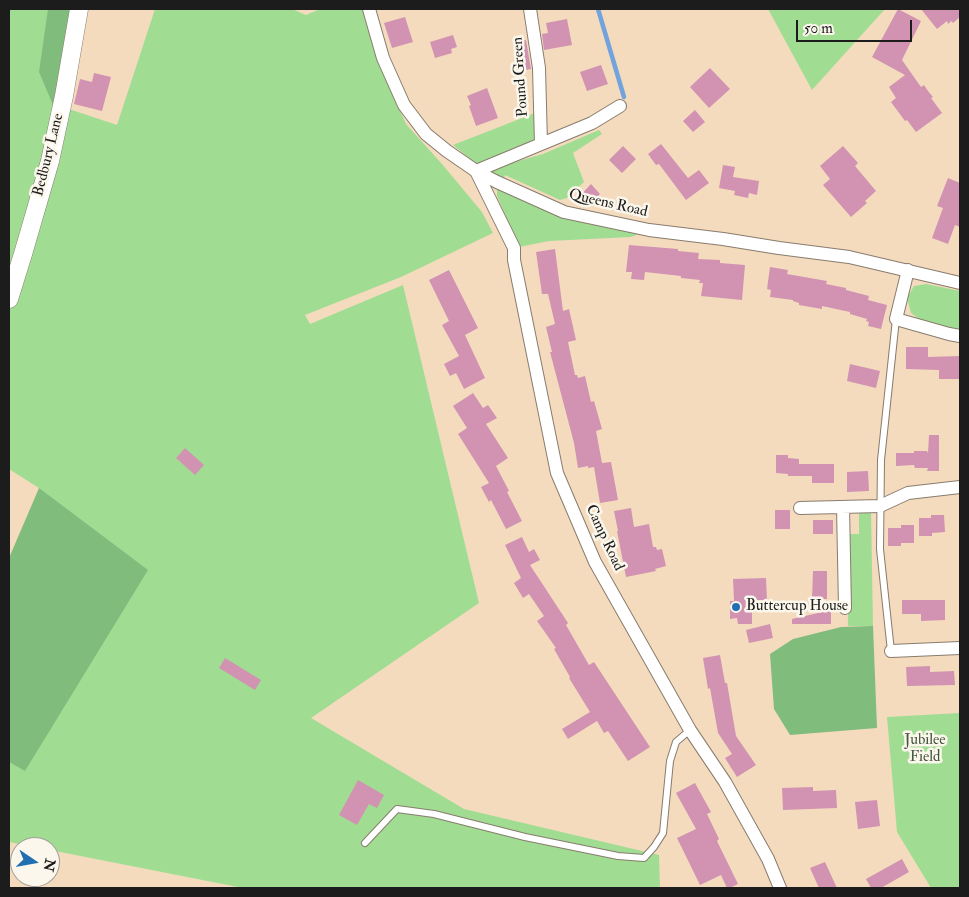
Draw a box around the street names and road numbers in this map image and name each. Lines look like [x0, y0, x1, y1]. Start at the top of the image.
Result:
street label: Pound Green [509, 36, 533, 118]
street label: Bedbury Lane [30, 112, 68, 198]
street label: Queens Road [567, 186, 649, 222]
street label: Camp Road [581, 502, 627, 574]

